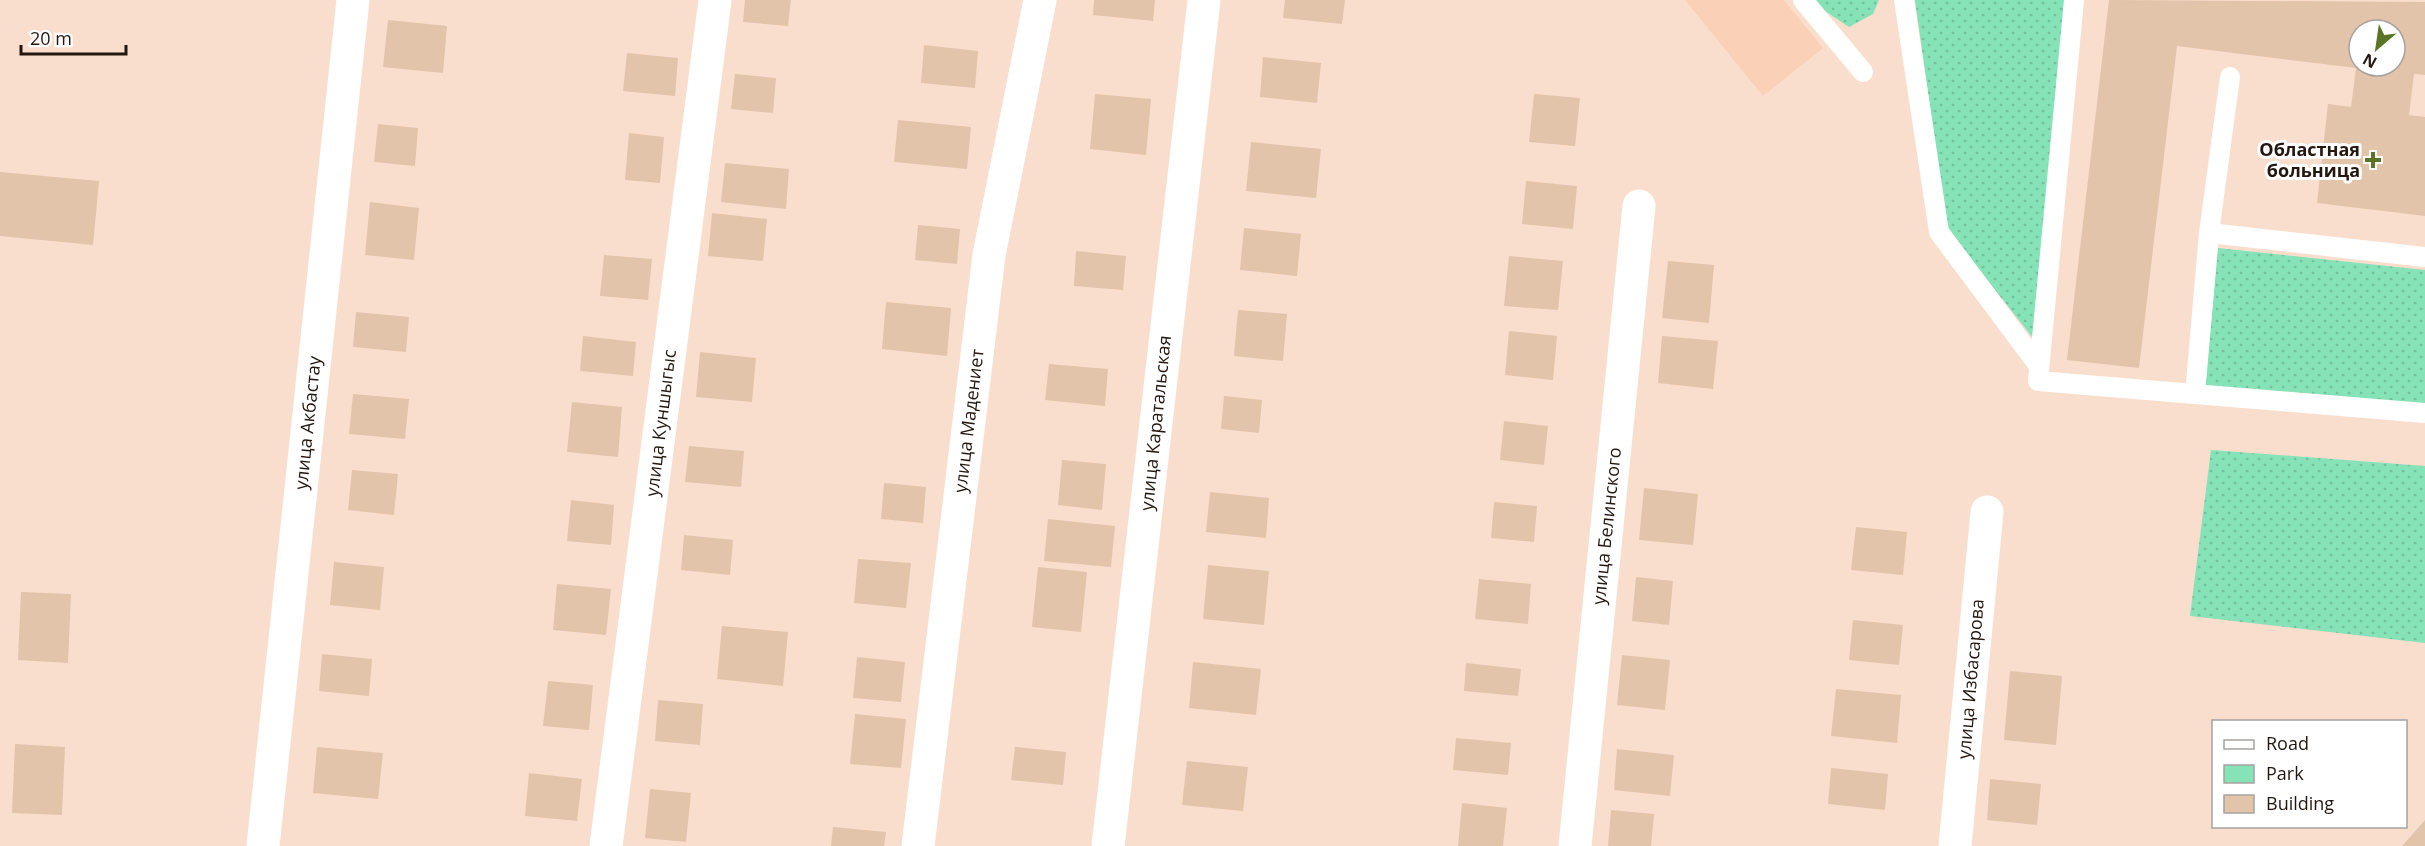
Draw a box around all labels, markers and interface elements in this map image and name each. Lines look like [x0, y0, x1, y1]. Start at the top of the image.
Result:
scale bar [21, 18, 126, 56]
north arrow [2347, 18, 2407, 78]
text: 20 m [30, 26, 72, 50]
text: N [2359, 48, 2381, 74]
place label: Областная больница [2259, 137, 2360, 182]
marker: Областная больница [2364, 151, 2382, 169]
street label: улица Каратальская [1134, 334, 1176, 512]
street label: улица Мадениет [947, 347, 989, 494]
street label: улица Куншыгыс [639, 348, 681, 498]
street label: улица Акбастау [288, 354, 326, 491]
street label: улица Белинского [1586, 446, 1626, 606]
street label: улица Избасарова [1951, 598, 1989, 760]
legend [2212, 720, 2407, 828]
text: Road [2266, 731, 2309, 755]
text: Park [2266, 761, 2304, 785]
text: Building [2266, 791, 2334, 815]

